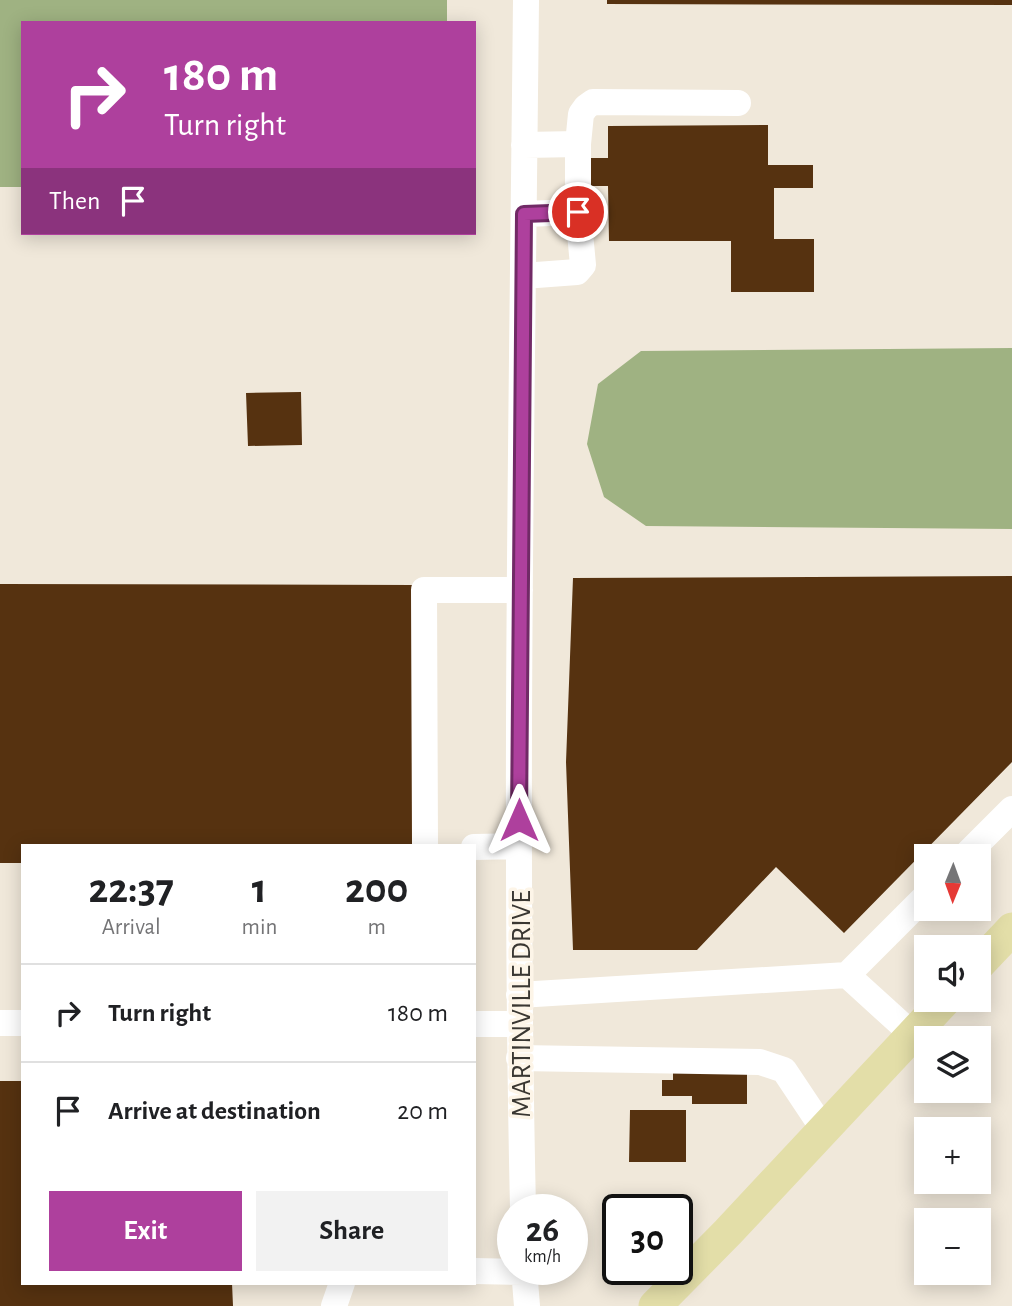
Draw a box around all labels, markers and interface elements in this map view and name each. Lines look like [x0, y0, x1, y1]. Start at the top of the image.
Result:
icon: right [49, 49, 140, 140]
text: 180 m [164, 51, 278, 100]
text: Turn right [164, 109, 286, 141]
icon: arrive [114, 182, 152, 220]
pin [548, 182, 608, 242]
text: Then [49, 188, 100, 214]
icon: arrive [559, 193, 597, 231]
position arrow [482, 783, 556, 857]
north arrow [914, 844, 990, 920]
map controls [914, 844, 991, 1285]
text: 22:37 [89, 868, 174, 910]
text: 1 [252, 868, 267, 910]
text: 200 [345, 868, 408, 910]
street label: MARTINVILLE DRIVE [508, 890, 536, 1118]
text: Arrival [102, 916, 161, 939]
text: min [242, 916, 277, 939]
text: m [367, 916, 386, 939]
button: sound [914, 935, 991, 1012]
icon: right [49, 994, 87, 1032]
text: Turn right [108, 1000, 211, 1026]
text: 180 m [388, 1000, 448, 1026]
button: layers [914, 1026, 991, 1103]
icon: arrive [49, 1092, 87, 1130]
text: Arrive at destination [108, 1098, 321, 1124]
text: 20 m [397, 1098, 448, 1124]
button: + [914, 1117, 991, 1194]
button: Exit [49, 1191, 242, 1271]
button: Share [256, 1191, 448, 1271]
speed limit sign: 30 [602, 1194, 693, 1285]
button: − [914, 1208, 991, 1285]
text: 26 [526, 1213, 559, 1248]
text: km/h [524, 1248, 561, 1266]

